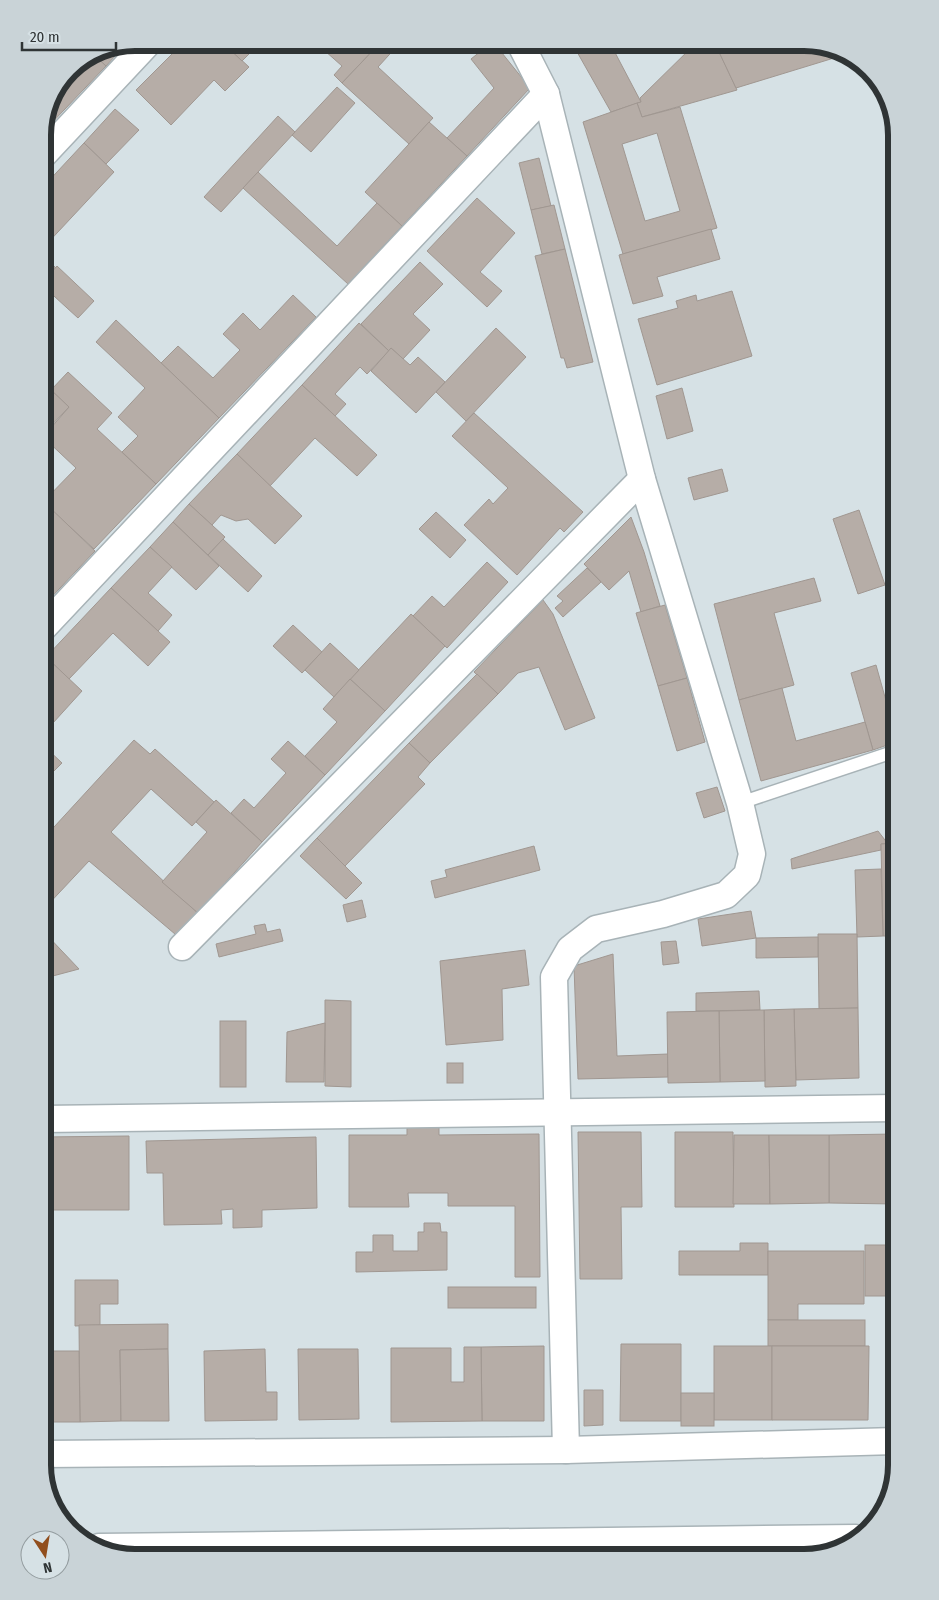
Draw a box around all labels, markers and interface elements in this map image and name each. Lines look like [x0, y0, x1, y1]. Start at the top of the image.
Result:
scale bar [22, 20, 116, 52]
text: 20 m [30, 28, 60, 46]
north arrow [20, 1530, 70, 1580]
text: N [42, 1558, 53, 1576]

